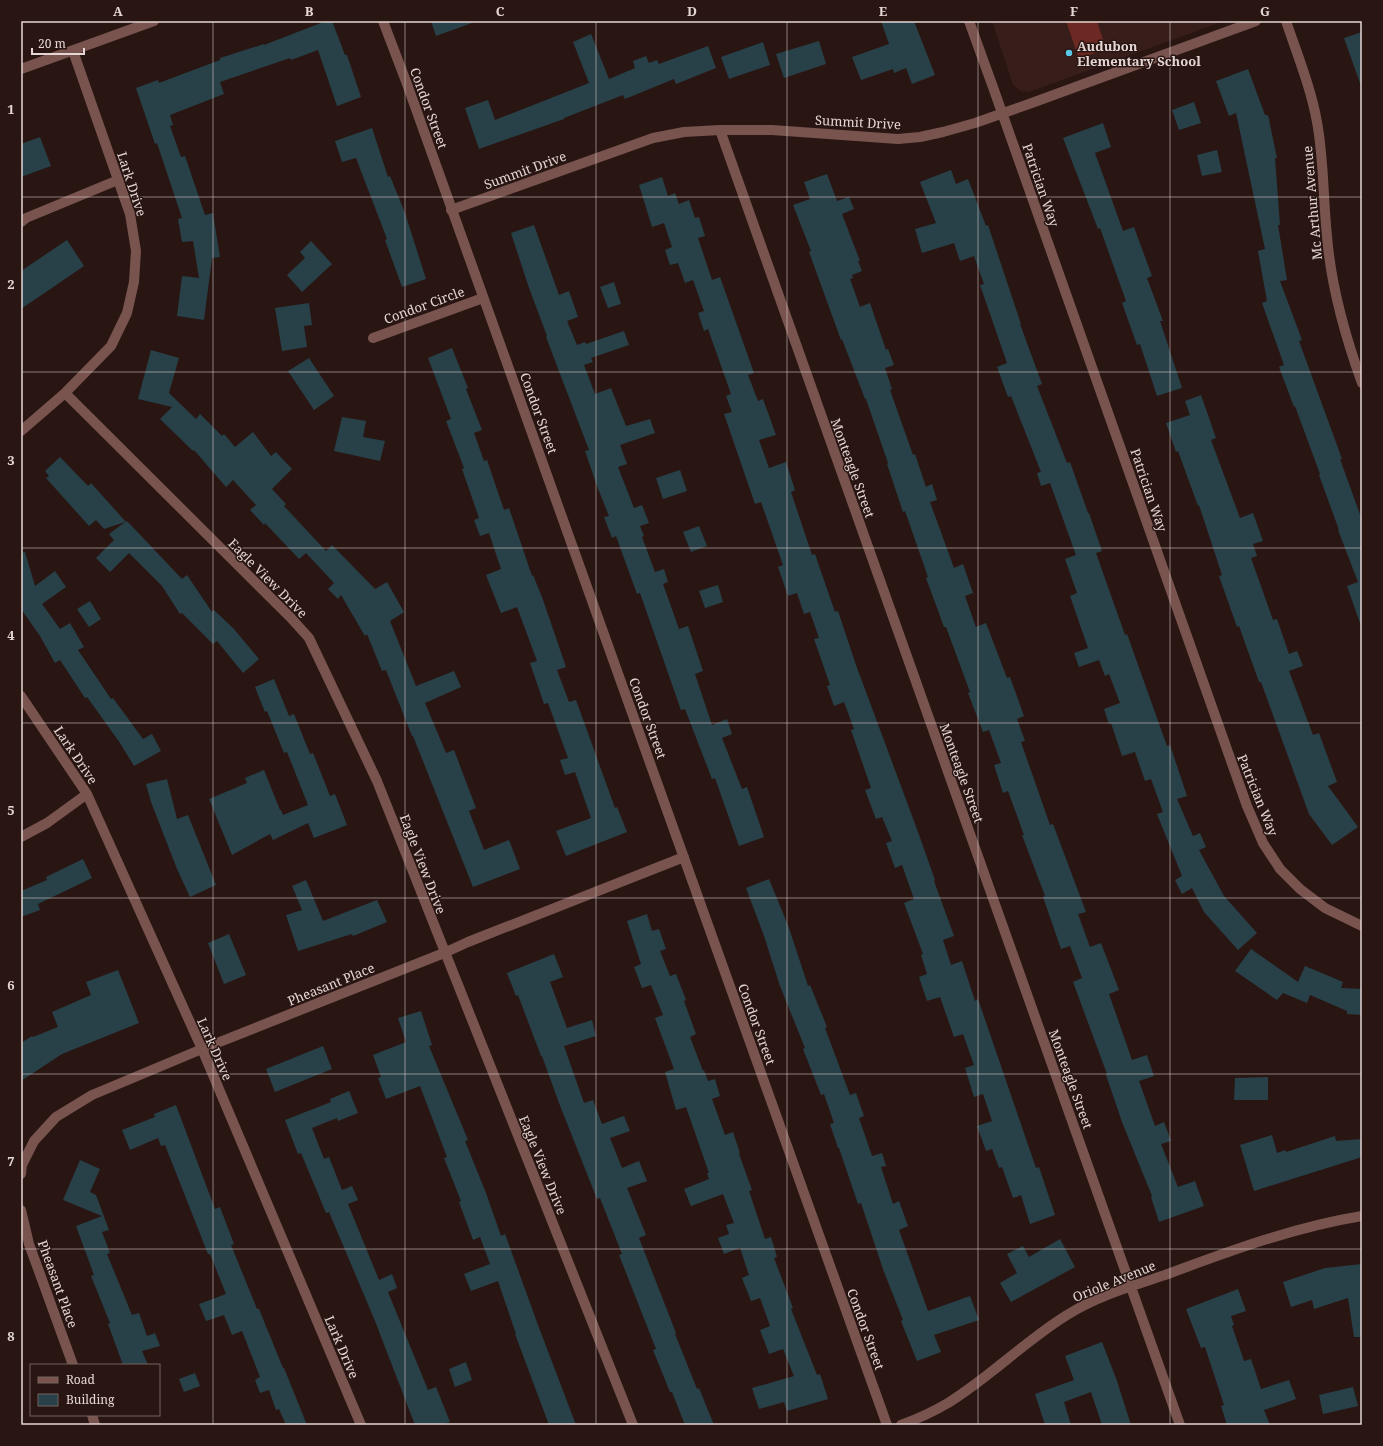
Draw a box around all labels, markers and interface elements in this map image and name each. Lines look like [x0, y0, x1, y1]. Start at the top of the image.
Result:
text: A [113, 2, 123, 20]
text: B [305, 2, 314, 20]
text: C [496, 2, 505, 20]
text: D [687, 2, 697, 20]
text: E [879, 2, 888, 20]
text: F [1070, 2, 1078, 20]
text: G [1260, 2, 1270, 20]
scale bar [32, 30, 84, 56]
text: 20 m [38, 35, 66, 52]
place label: Audubon Elementary School [1077, 37, 1201, 70]
marker: Audubon Elementary School [1064, 48, 1074, 58]
street label: Condor Street [406, 65, 452, 151]
text: 1 [7, 100, 15, 118]
street label: Summit Drive [814, 111, 902, 133]
street label: Patrician Way [1018, 141, 1064, 230]
street label: Mc Arthur Avenue [1298, 145, 1326, 261]
street label: Summit Drive [481, 147, 569, 193]
street label: Lark Drive [113, 149, 151, 219]
text: 2 [7, 275, 15, 293]
street label: Condor Circle [381, 282, 467, 328]
street label: Condor Street [516, 370, 562, 456]
street label: Monteagle Street [827, 416, 879, 521]
street label: Patrician Way [1126, 446, 1172, 535]
text: 3 [7, 451, 15, 469]
street label: Eagle View Drive [224, 534, 312, 622]
text: 4 [7, 626, 15, 644]
street label: Condor Street [625, 675, 671, 761]
street label: Monteagle Street [936, 721, 988, 826]
street label: Lark Drive [50, 722, 102, 788]
street label: Patrician Way [1233, 751, 1283, 839]
text: 5 [7, 801, 15, 819]
street label: Eagle View Drive [396, 812, 450, 916]
street label: Pheasant Place [285, 958, 377, 1010]
text: 6 [7, 976, 15, 994]
street label: Condor Street [734, 981, 780, 1067]
street label: Lark Drive [193, 1015, 237, 1083]
street label: Monteagle Street [1045, 1027, 1097, 1132]
street label: Eagle View Drive [515, 1113, 571, 1217]
text: 7 [7, 1152, 15, 1170]
street label: Pheasant Place [34, 1237, 82, 1331]
street label: Oriole Avenue [1070, 1256, 1158, 1306]
street label: Condor Street [843, 1286, 889, 1372]
street label: Lark Drive [321, 1313, 363, 1381]
text: 8 [7, 1327, 15, 1345]
legend [30, 1364, 160, 1416]
text: Road [66, 1371, 96, 1388]
text: Building [66, 1391, 115, 1408]

